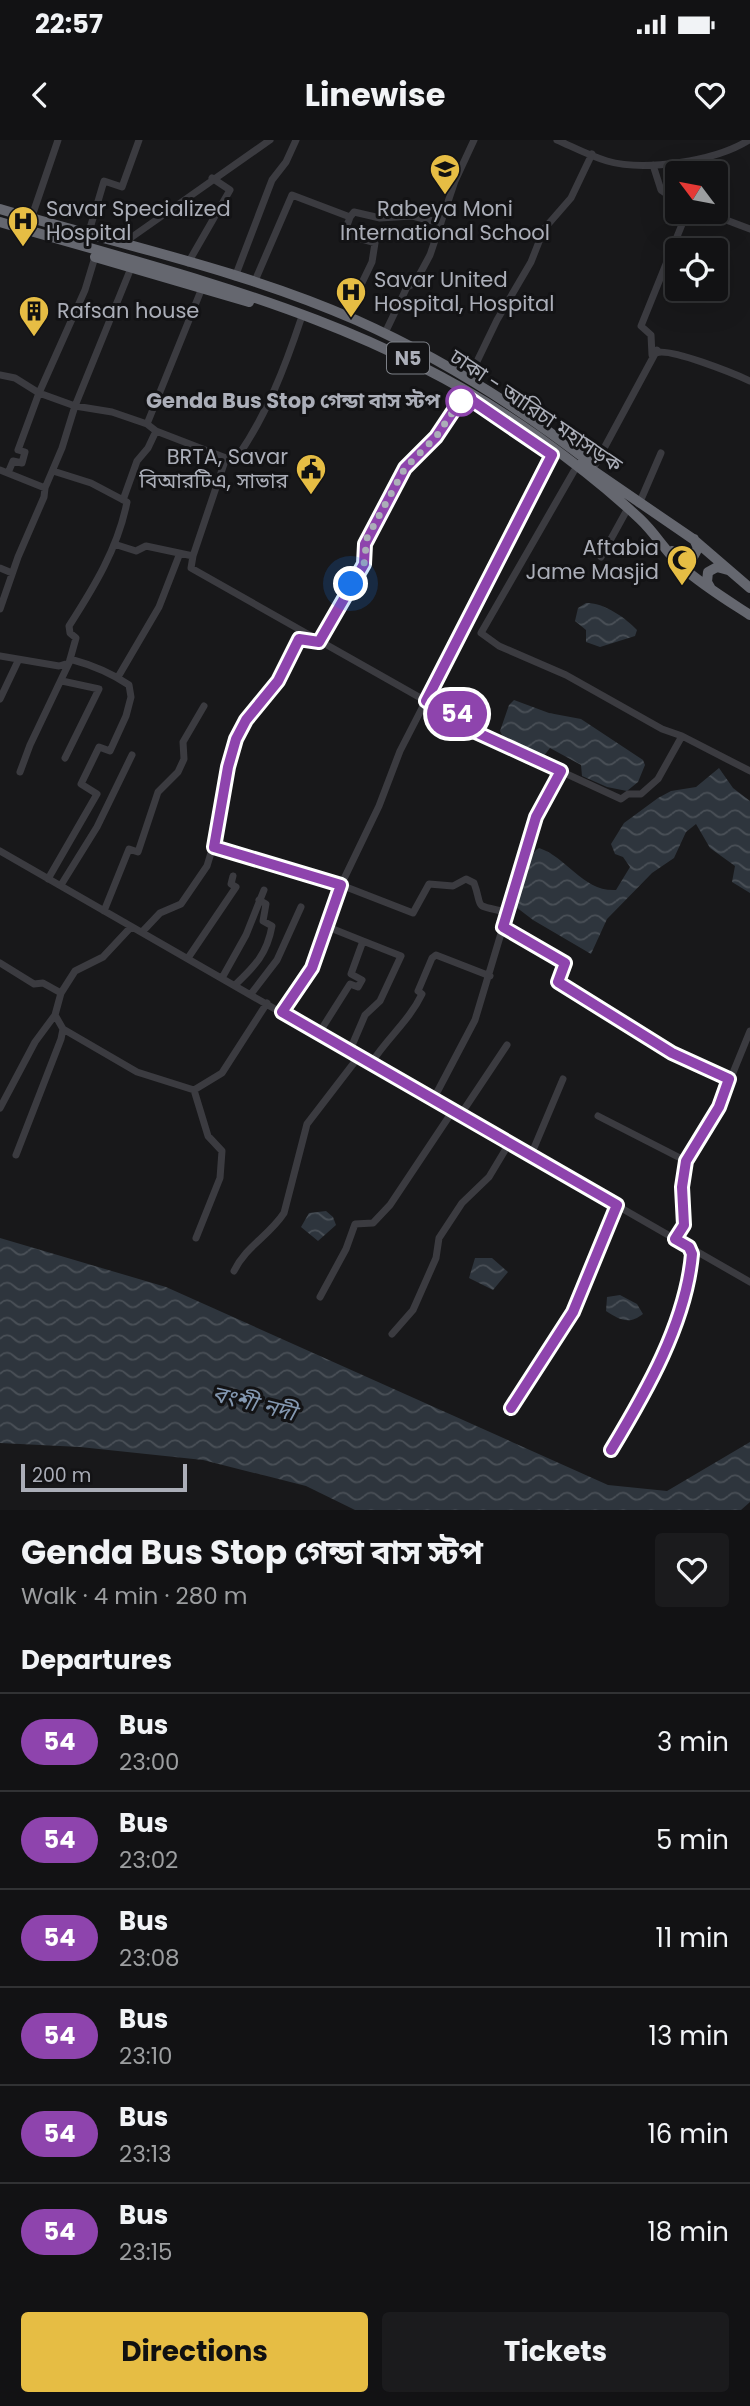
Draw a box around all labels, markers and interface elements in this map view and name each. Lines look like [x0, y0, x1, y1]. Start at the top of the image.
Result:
text: 22:57 [35, 6, 103, 42]
text: Linewise [305, 72, 445, 117]
icon: back [21, 76, 59, 114]
icon: heart [691, 76, 729, 114]
school or university icon: Rabeya Moni International School [428, 152, 462, 196]
north arrow [665, 161, 728, 224]
map controls [665, 161, 728, 301]
place label: Savar Specialized Hospital [46, 194, 231, 247]
place label: Rabeya Moni International School [340, 194, 550, 247]
hospital icon: Savar Specialized Hospital [6, 204, 40, 248]
button: locate [665, 238, 728, 301]
place label: Savar United Hospital, Hospital [374, 265, 554, 318]
hospital icon: Savar United Hospital, Hospital [334, 275, 368, 319]
building icon: Rafsan house [17, 294, 51, 338]
place label: Rafsan house [57, 296, 199, 325]
road number: N5 [387, 342, 429, 373]
street label: ঢাকা - আরিচা মহাসড়ক [444, 342, 629, 480]
place label: Genda Bus Stop গেন্ডা বাস স্টপ [146, 386, 440, 415]
marker: Genda Bus Stop গেন্ডা বাস স্টপ [446, 386, 476, 416]
place label: BRTA, Savar বিআরটিএ, সাভার [138, 442, 288, 495]
public building icon: BRTA, Savar বিআরটিএ, সাভার [294, 452, 328, 496]
place label: Aftabia Jame Masjid [526, 533, 659, 586]
mosque icon: Aftabia Jame Masjid [665, 543, 699, 587]
your location [333, 566, 368, 601]
line badge: 54 [426, 691, 489, 737]
text: 54 [441, 697, 473, 730]
water label: বংশী নদী [209, 1377, 303, 1430]
scale bar [21, 1461, 187, 1493]
text: 200 m [32, 1462, 91, 1489]
text: Genda Bus Stop গেন্ডা বাস স্টপ [21, 1529, 483, 1576]
button: heart [655, 1533, 729, 1607]
text: Walk · 4 min · 280 m [21, 1580, 248, 1612]
text: Departures [21, 1642, 172, 1678]
text: Bus [119, 1707, 168, 1743]
text: 3 min [657, 1724, 729, 1760]
text: 54 [44, 1725, 75, 1758]
text: 23:00 [119, 1746, 180, 1778]
text: Bus [119, 1805, 168, 1841]
text: 5 min [656, 1822, 729, 1858]
text: 54 [44, 1823, 75, 1856]
text: 23:02 [119, 1844, 178, 1876]
text: Bus [119, 1903, 168, 1939]
text: 11 min [656, 1920, 729, 1956]
text: 54 [44, 1921, 75, 1954]
text: 23:08 [119, 1942, 180, 1974]
text: Bus [119, 2001, 168, 2037]
text: 13 min [649, 2018, 729, 2054]
text: 54 [44, 2019, 75, 2052]
text: 23:10 [119, 2040, 172, 2072]
text: Bus [119, 2099, 168, 2135]
text: 16 min [647, 2116, 729, 2152]
text: 54 [44, 2117, 75, 2150]
text: 23:13 [119, 2138, 172, 2170]
text: Bus [119, 2197, 168, 2233]
text: 18 min [648, 2214, 729, 2250]
text: 54 [44, 2215, 75, 2248]
text: 23:15 [119, 2236, 172, 2268]
button: Directions [21, 2312, 368, 2392]
button: Tickets [382, 2312, 729, 2392]

